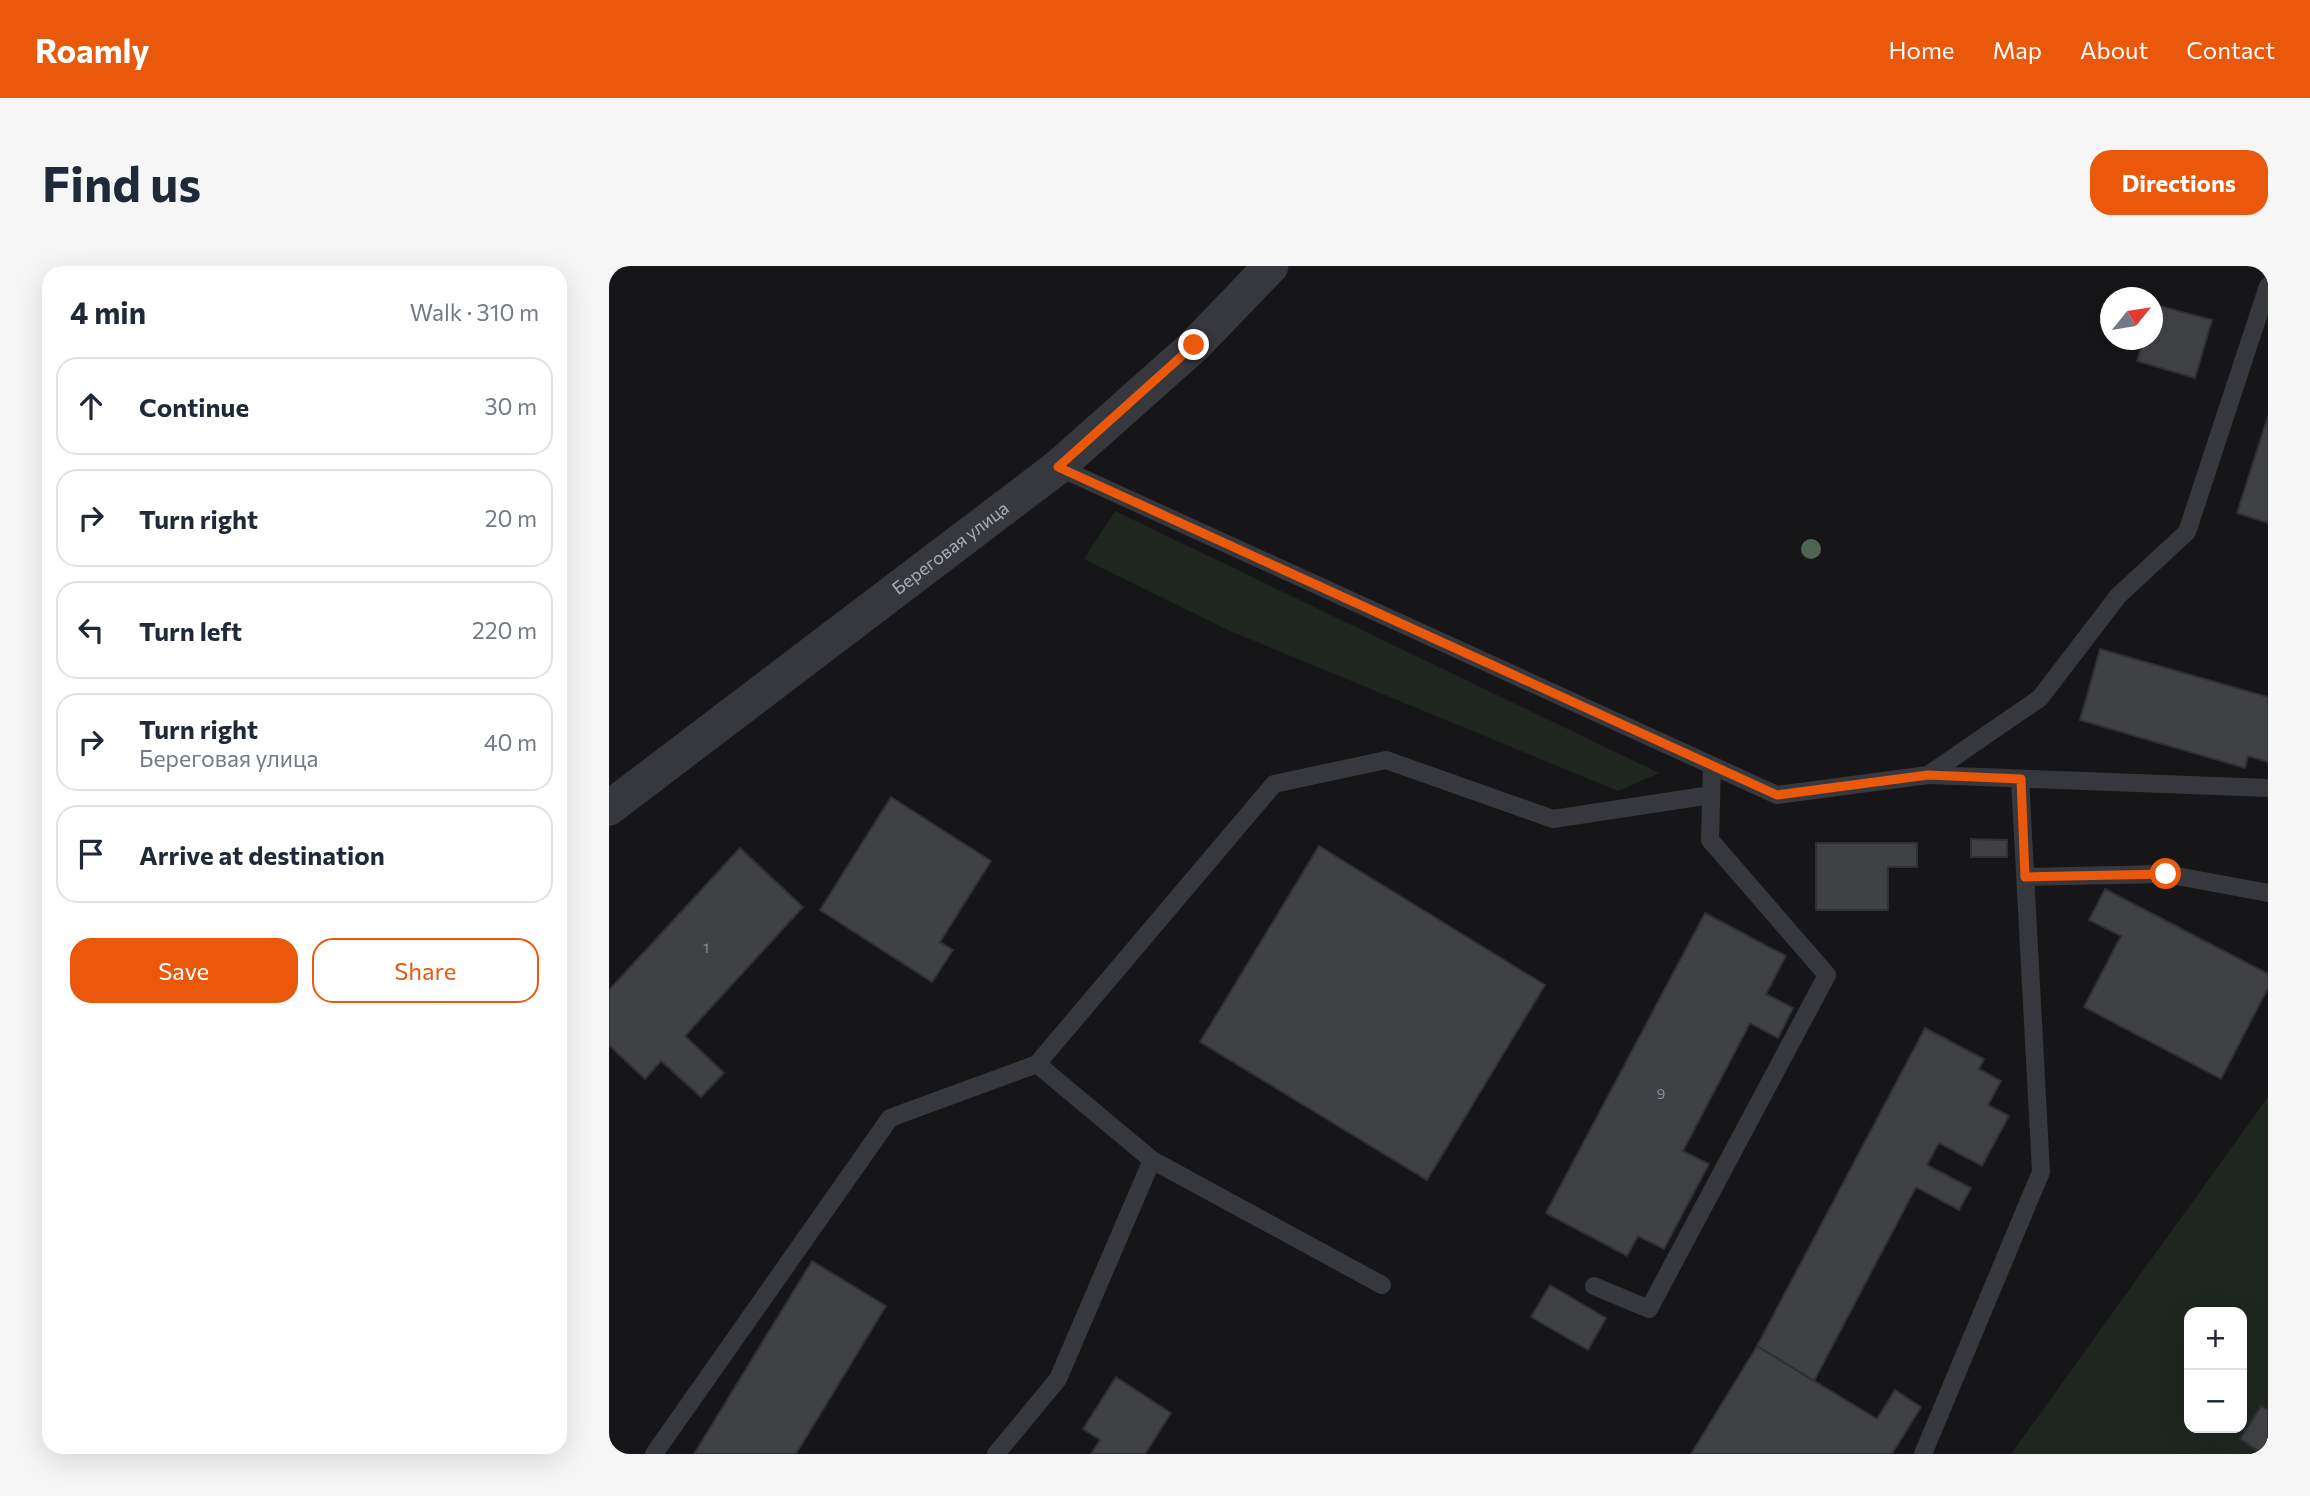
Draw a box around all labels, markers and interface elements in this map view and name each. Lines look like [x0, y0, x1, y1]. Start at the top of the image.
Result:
text: Roamly [35, 29, 150, 70]
text: Home [1889, 35, 1955, 64]
text: Map [1993, 35, 2042, 64]
text: About [2080, 35, 2148, 64]
text: Contact [2186, 35, 2275, 64]
button: Directions [2090, 150, 2268, 215]
text: Find us [42, 152, 201, 212]
north arrow [2100, 287, 2163, 350]
text: 4 min [70, 293, 146, 330]
text: Walk · 310 m [410, 298, 539, 326]
route end [1178, 329, 1209, 360]
icon: ahead [72, 387, 110, 425]
text: Continue [139, 391, 249, 422]
text: 30 m [484, 392, 537, 420]
street label: Береговая улица [887, 497, 1013, 599]
icon: right [72, 499, 110, 537]
text: Turn right [139, 503, 258, 534]
text: 20 m [485, 504, 537, 532]
icon: left [72, 611, 110, 649]
text: Turn left [139, 615, 242, 646]
text: 220 m [472, 616, 537, 644]
text: Turn right [139, 713, 258, 744]
icon: right [72, 723, 110, 761]
text: 40 m [484, 728, 537, 756]
text: Береговая улица [139, 744, 318, 772]
icon: arrive [72, 835, 110, 873]
text: Arrive at destination [139, 839, 385, 870]
route start [2150, 858, 2181, 889]
button: Save [70, 938, 298, 1003]
button: Share [312, 938, 539, 1003]
house number: 1 [703, 939, 709, 956]
house number: 9 [1657, 1085, 1665, 1102]
map controls [2184, 1307, 2247, 1433]
button: + [2184, 1307, 2247, 1370]
button: − [2184, 1370, 2247, 1433]

